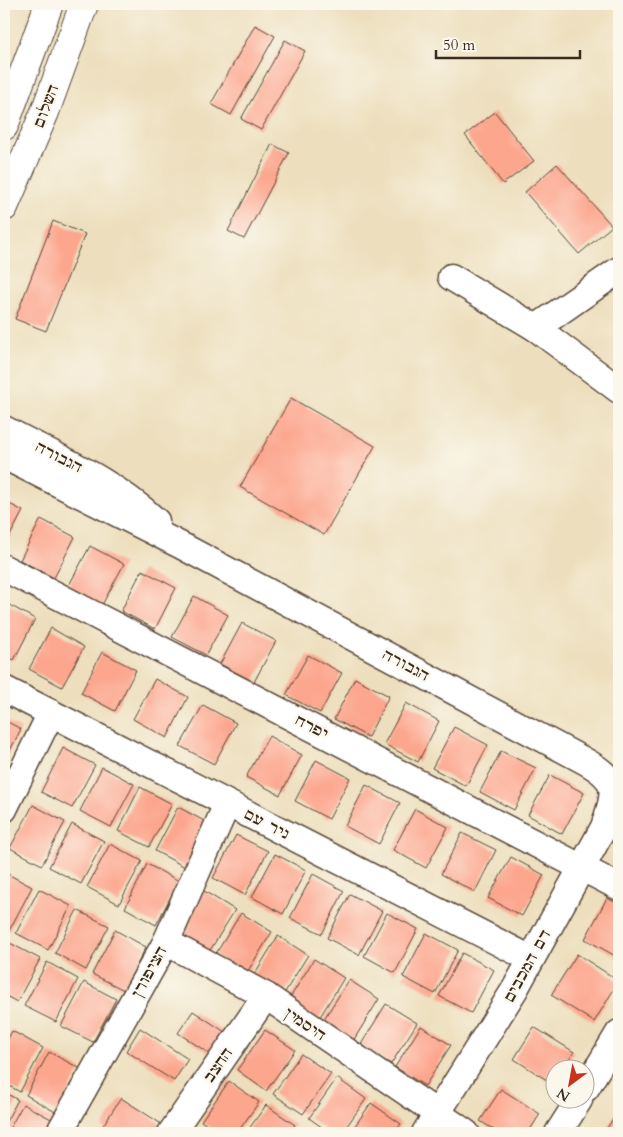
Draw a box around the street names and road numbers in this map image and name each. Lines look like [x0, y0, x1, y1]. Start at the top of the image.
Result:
street label: השלום [29, 82, 63, 130]
street label: הגבורה [32, 437, 86, 477]
street label: הגבורה [379, 644, 433, 686]
street label: יפרח [292, 710, 332, 744]
street label: ניר עם [241, 804, 293, 844]
street label: דם המכבים [499, 926, 555, 1006]
street label: הציפורן [127, 943, 171, 1001]
street label: היסמין [280, 1003, 330, 1045]
street label: החצב [199, 1044, 237, 1086]

